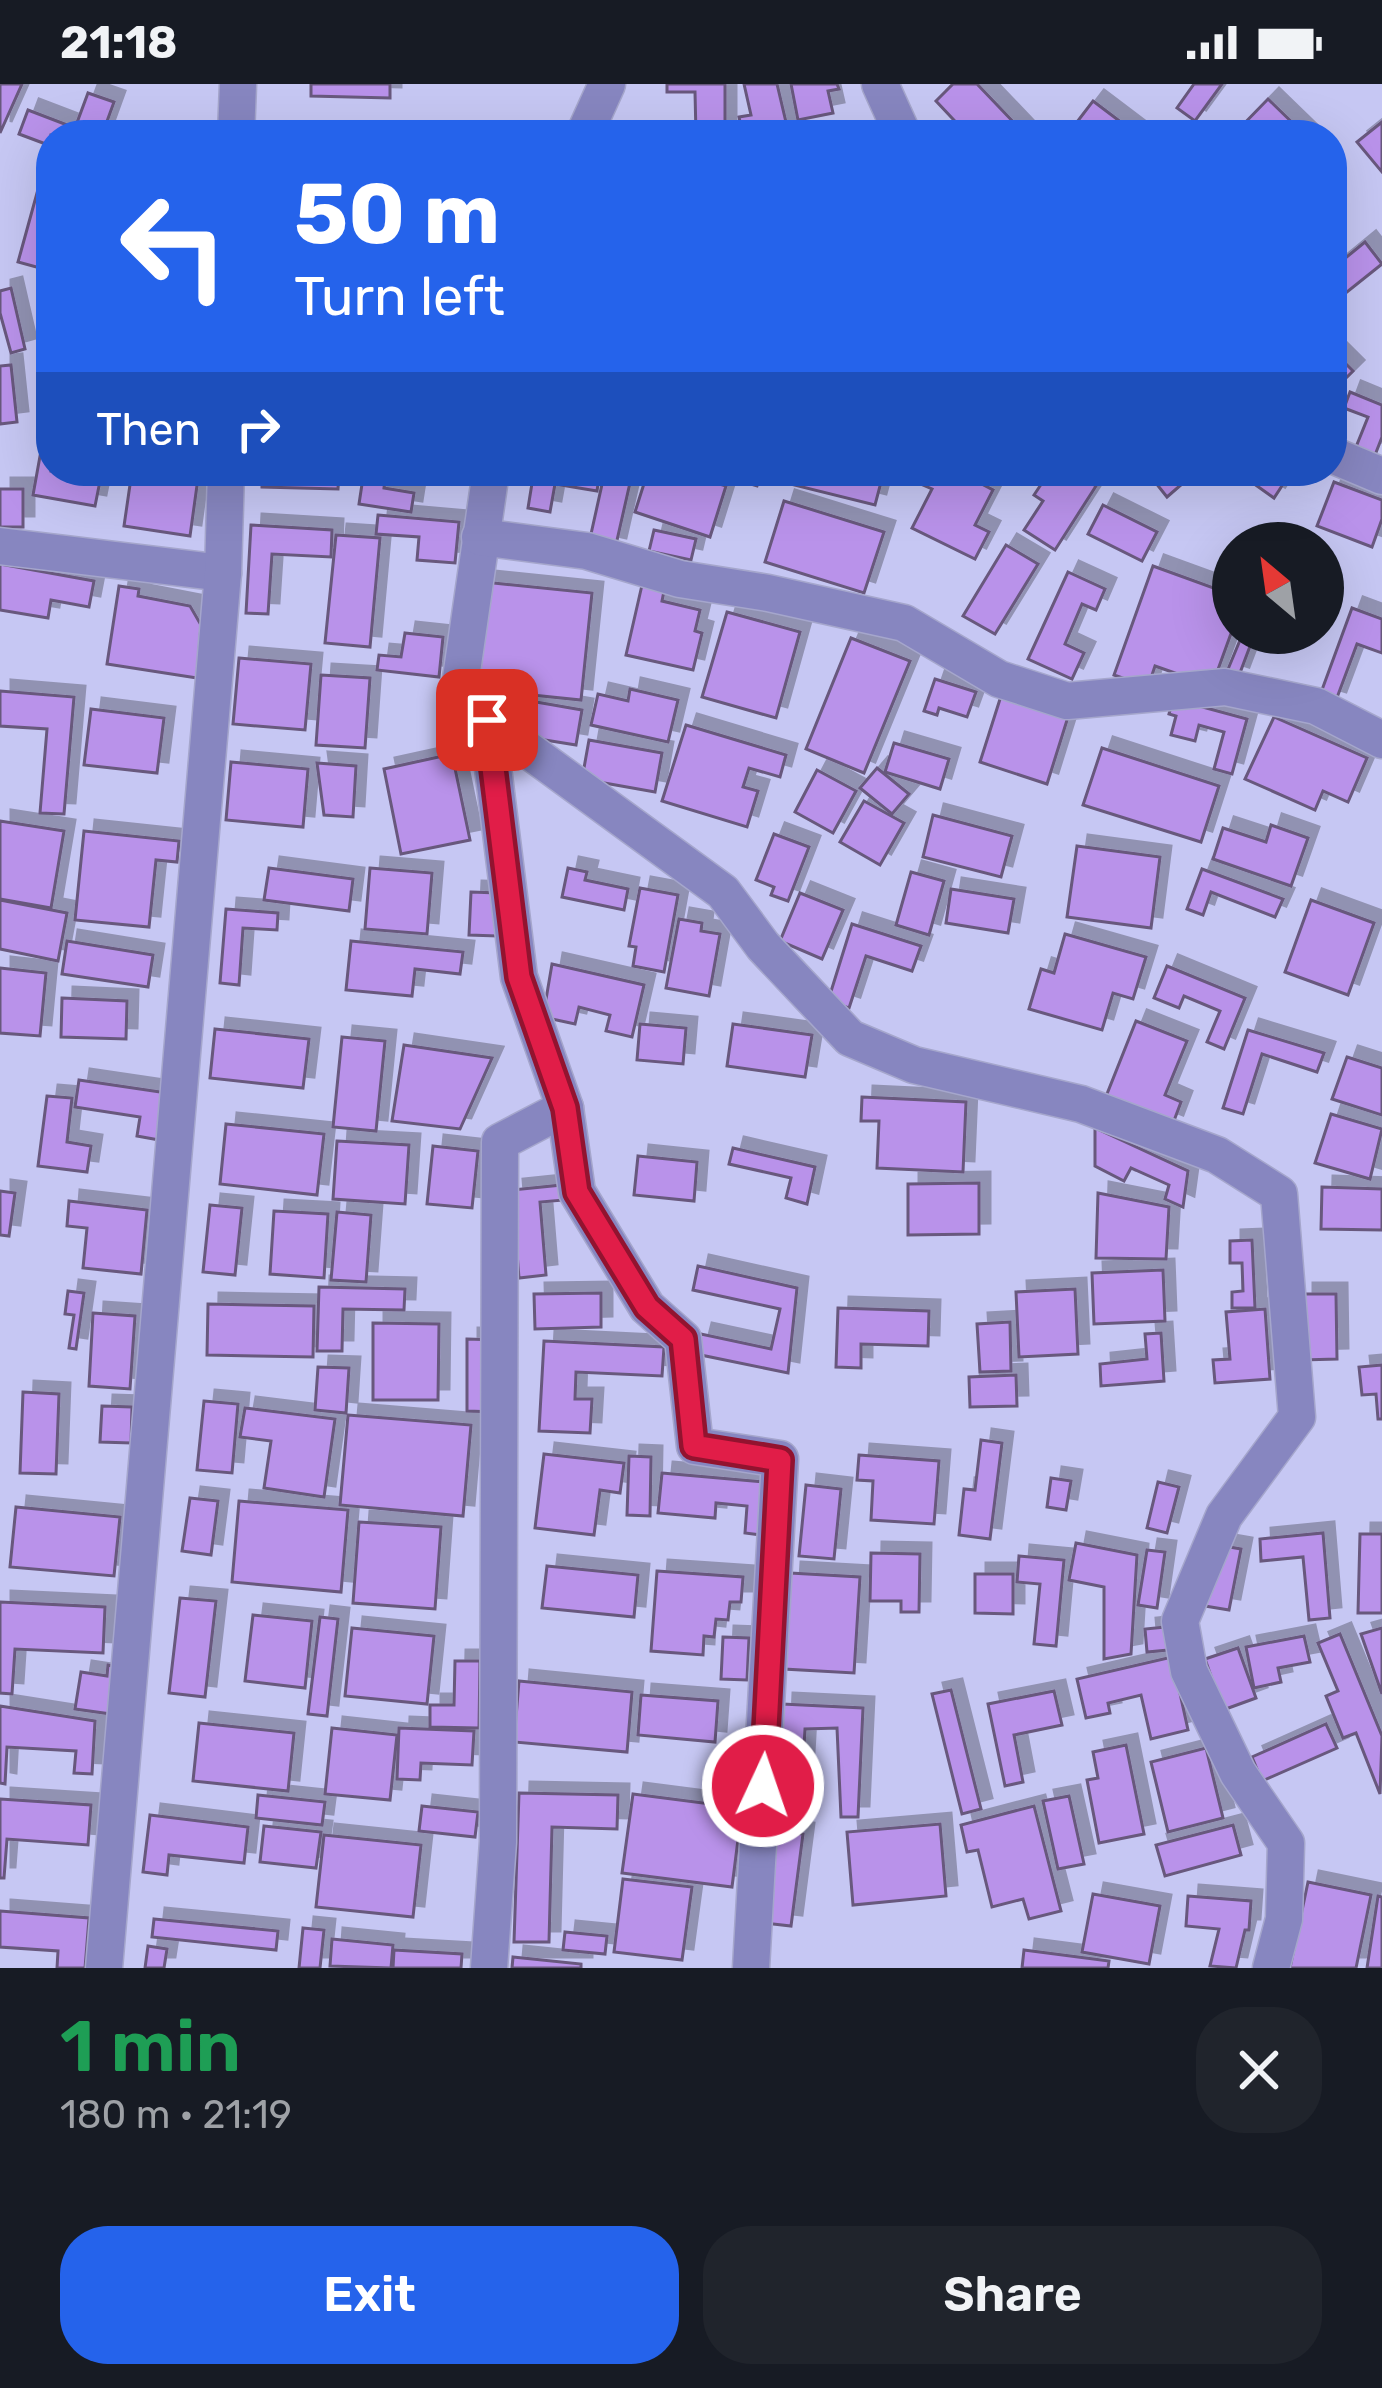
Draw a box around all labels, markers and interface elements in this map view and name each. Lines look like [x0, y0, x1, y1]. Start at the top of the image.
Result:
text: 21:18 [60, 16, 178, 69]
text: 50 m [294, 164, 500, 264]
icon: left [96, 168, 252, 324]
text: Turn left [294, 265, 505, 329]
icon: right [225, 396, 291, 462]
text: Then [96, 403, 201, 456]
north arrow [1212, 522, 1344, 654]
map controls [1212, 522, 1344, 654]
pin [436, 669, 538, 771]
icon: arrive [454, 687, 520, 753]
position arrow [700, 1723, 826, 1849]
text: 1 min [60, 2004, 241, 2089]
button: close [1196, 2007, 1322, 2133]
text: 180 m · 21:19 [60, 2092, 292, 2138]
button: Exit [60, 2226, 679, 2364]
button: Share [703, 2226, 1322, 2364]

